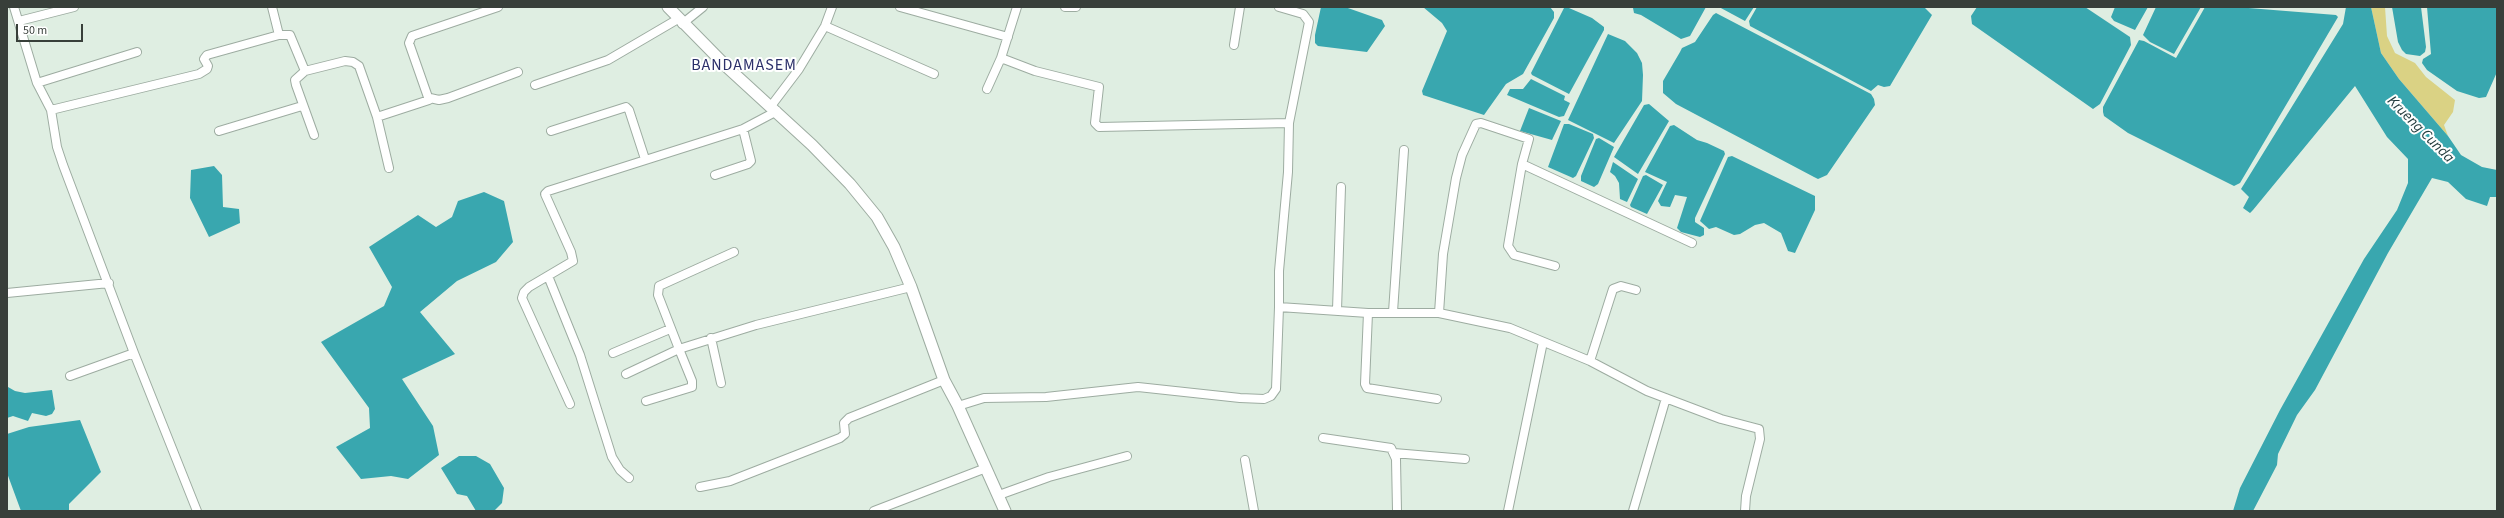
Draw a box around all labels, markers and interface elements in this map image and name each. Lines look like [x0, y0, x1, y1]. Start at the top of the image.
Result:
scale bar [18, 16, 85, 42]
text: 50 m [23, 22, 47, 39]
district label: BANDAMASEM [691, 56, 797, 76]
water label: Krueng Cunda [2383, 93, 2457, 167]

